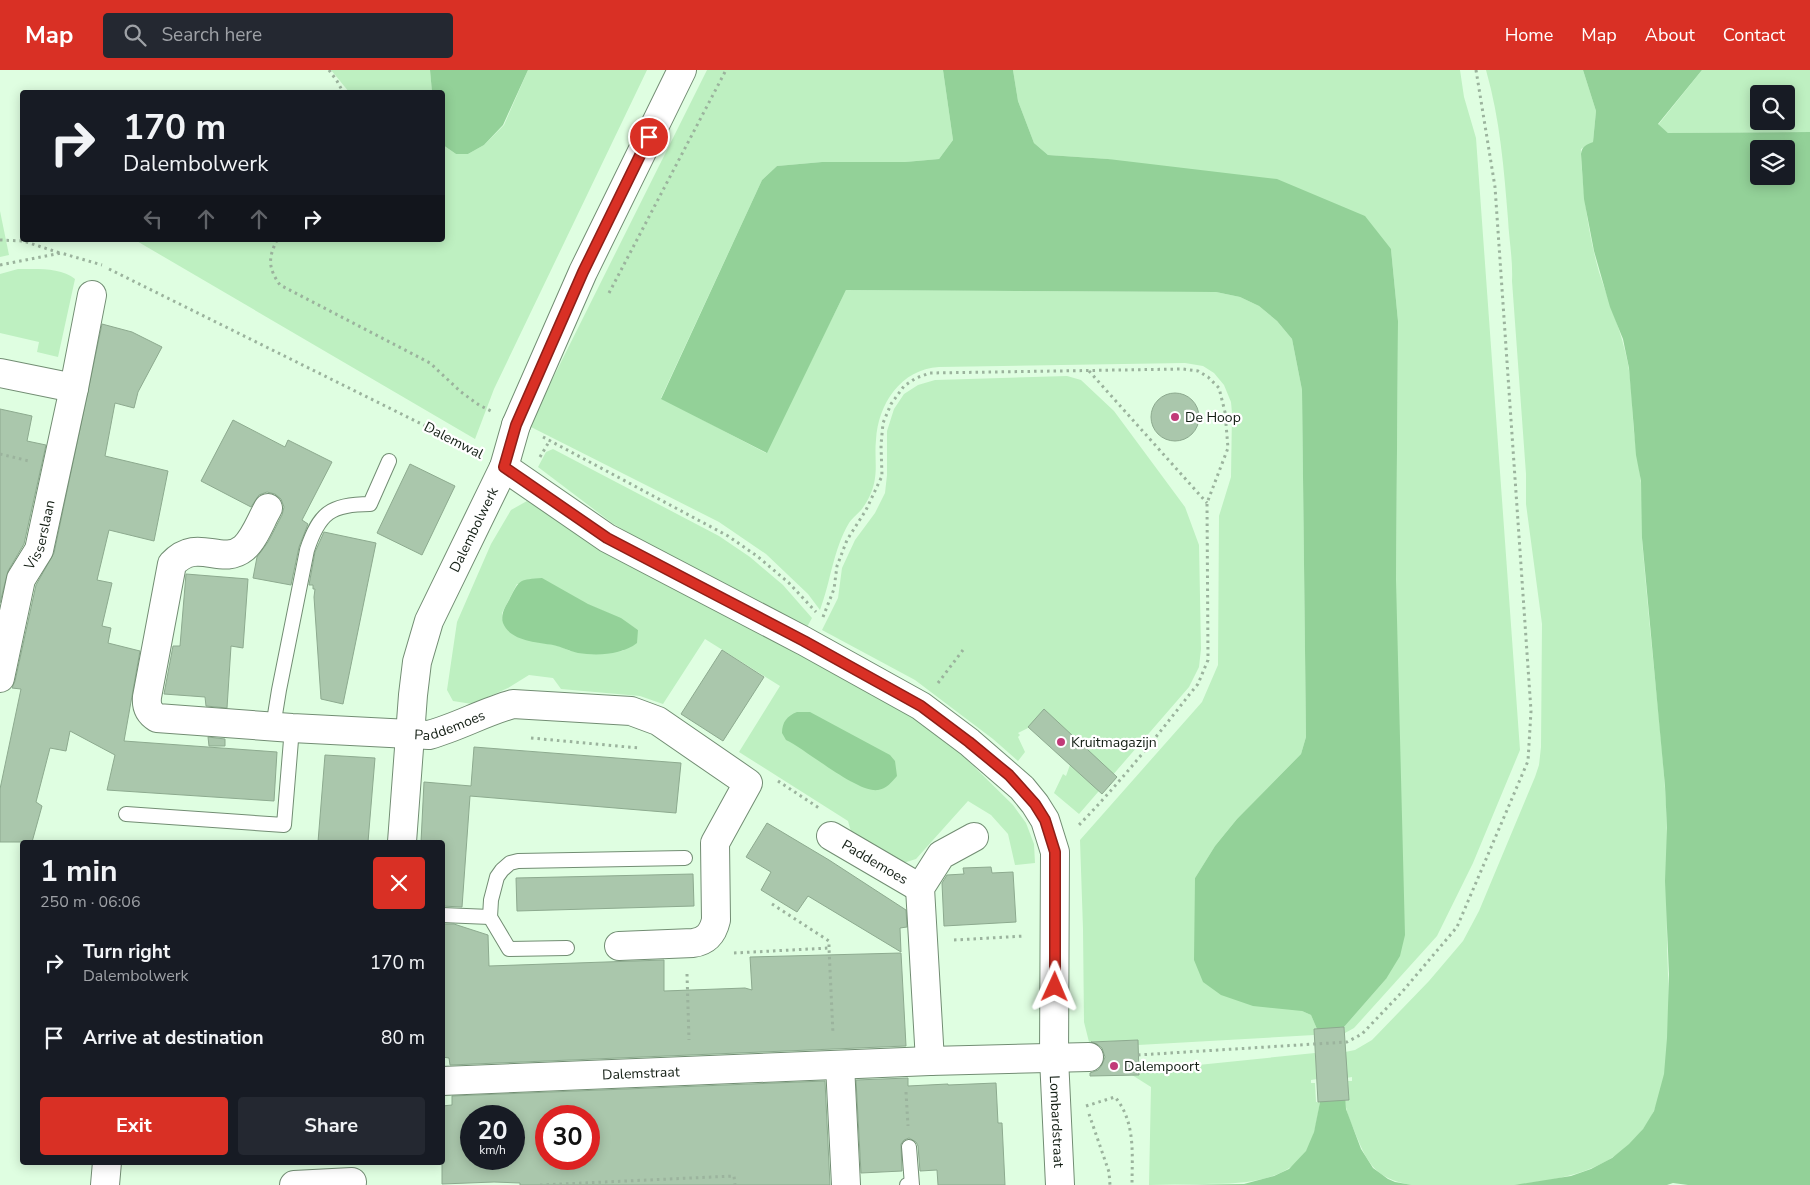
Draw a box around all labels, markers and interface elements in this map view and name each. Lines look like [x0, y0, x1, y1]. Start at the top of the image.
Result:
search box [103, 13, 453, 58]
text: Map [25, 19, 73, 51]
icon: search [121, 21, 149, 49]
text: Search here [161, 22, 262, 48]
text: Home [1505, 23, 1553, 47]
text: Map [1581, 23, 1617, 47]
text: About [1645, 23, 1695, 47]
text: Contact [1723, 23, 1785, 47]
map controls [1750, 85, 1795, 185]
button: search [1750, 85, 1795, 130]
text: 170 m [123, 104, 226, 151]
icon: right [40, 110, 105, 175]
pin [628, 116, 670, 158]
icon: arrive [635, 123, 663, 151]
button: layers [1750, 140, 1795, 185]
text: Dalembolwerk [123, 149, 268, 179]
icon: left [139, 205, 167, 233]
icon: ahead [192, 205, 220, 233]
icon: ahead [245, 205, 273, 233]
icon: right [298, 205, 326, 233]
place label: De Hoop [1185, 408, 1241, 427]
marker: De Hoop [1169, 411, 1181, 423]
street label: Dalemwal [421, 417, 488, 464]
street label: Dalembolwerk [445, 483, 503, 576]
street label: Visserslaan [19, 498, 60, 574]
street label: Paddemoes [414, 706, 488, 745]
place label: Kruitmagazijn [1071, 733, 1157, 752]
marker: Kruitmagazijn [1055, 736, 1067, 748]
street label: Paddemoes [838, 835, 912, 889]
text: 1 min [40, 851, 118, 892]
button: close [373, 857, 425, 909]
text: 250 m · 06:06 [40, 891, 141, 913]
text: Turn right [83, 939, 170, 965]
icon: right [40, 949, 68, 977]
text: 170 m [370, 950, 425, 976]
position arrow [1028, 960, 1080, 1012]
text: Dalembolwerk [83, 965, 189, 987]
icon: arrive [40, 1024, 68, 1052]
text: Arrive at destination [83, 1025, 264, 1051]
text: 80 m [381, 1025, 425, 1051]
place label: Dalempoort [1124, 1057, 1199, 1076]
marker: Dalempoort [1108, 1060, 1120, 1072]
street label: Dalemstraat [602, 1062, 680, 1084]
street label: Lombardstraat [1045, 1075, 1068, 1168]
button: Exit [40, 1097, 228, 1155]
button: Share [238, 1097, 425, 1155]
speed limit sign: 30 [535, 1105, 600, 1170]
text: 20 [477, 1114, 508, 1148]
text: km/h [479, 1142, 506, 1158]

